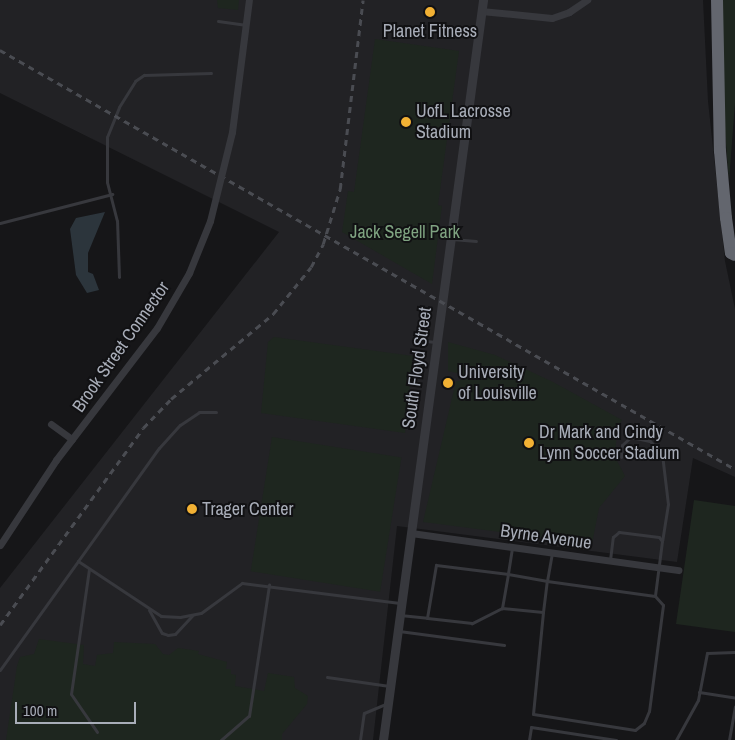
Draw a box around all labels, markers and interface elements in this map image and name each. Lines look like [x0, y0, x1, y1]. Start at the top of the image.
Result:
marker: Planet Fitness [424, 6, 436, 18]
place label: Planet Fitness [383, 20, 477, 42]
place label: UofL Lacrosse Stadium [416, 101, 511, 144]
marker: UofL Lacrosse Stadium [400, 116, 412, 128]
park label: Jack Segell Park [350, 221, 460, 243]
street label: Brook Street Connector [68, 278, 174, 416]
street label: South Floyd Street [398, 306, 436, 430]
place label: University of Louisville [458, 362, 537, 404]
marker: University of Louisville [442, 377, 454, 389]
place label: Dr Mark and Cindy Lynn Soccer Stadium [539, 422, 680, 464]
marker: Dr Mark and Cindy Lynn Soccer Stadium [523, 437, 535, 449]
place label: Trager Center [202, 498, 293, 520]
marker: Trager Center [186, 503, 198, 515]
street label: Byrne Avenue [499, 520, 593, 554]
scale bar [18, 692, 139, 724]
text: 100 m [23, 700, 57, 721]

